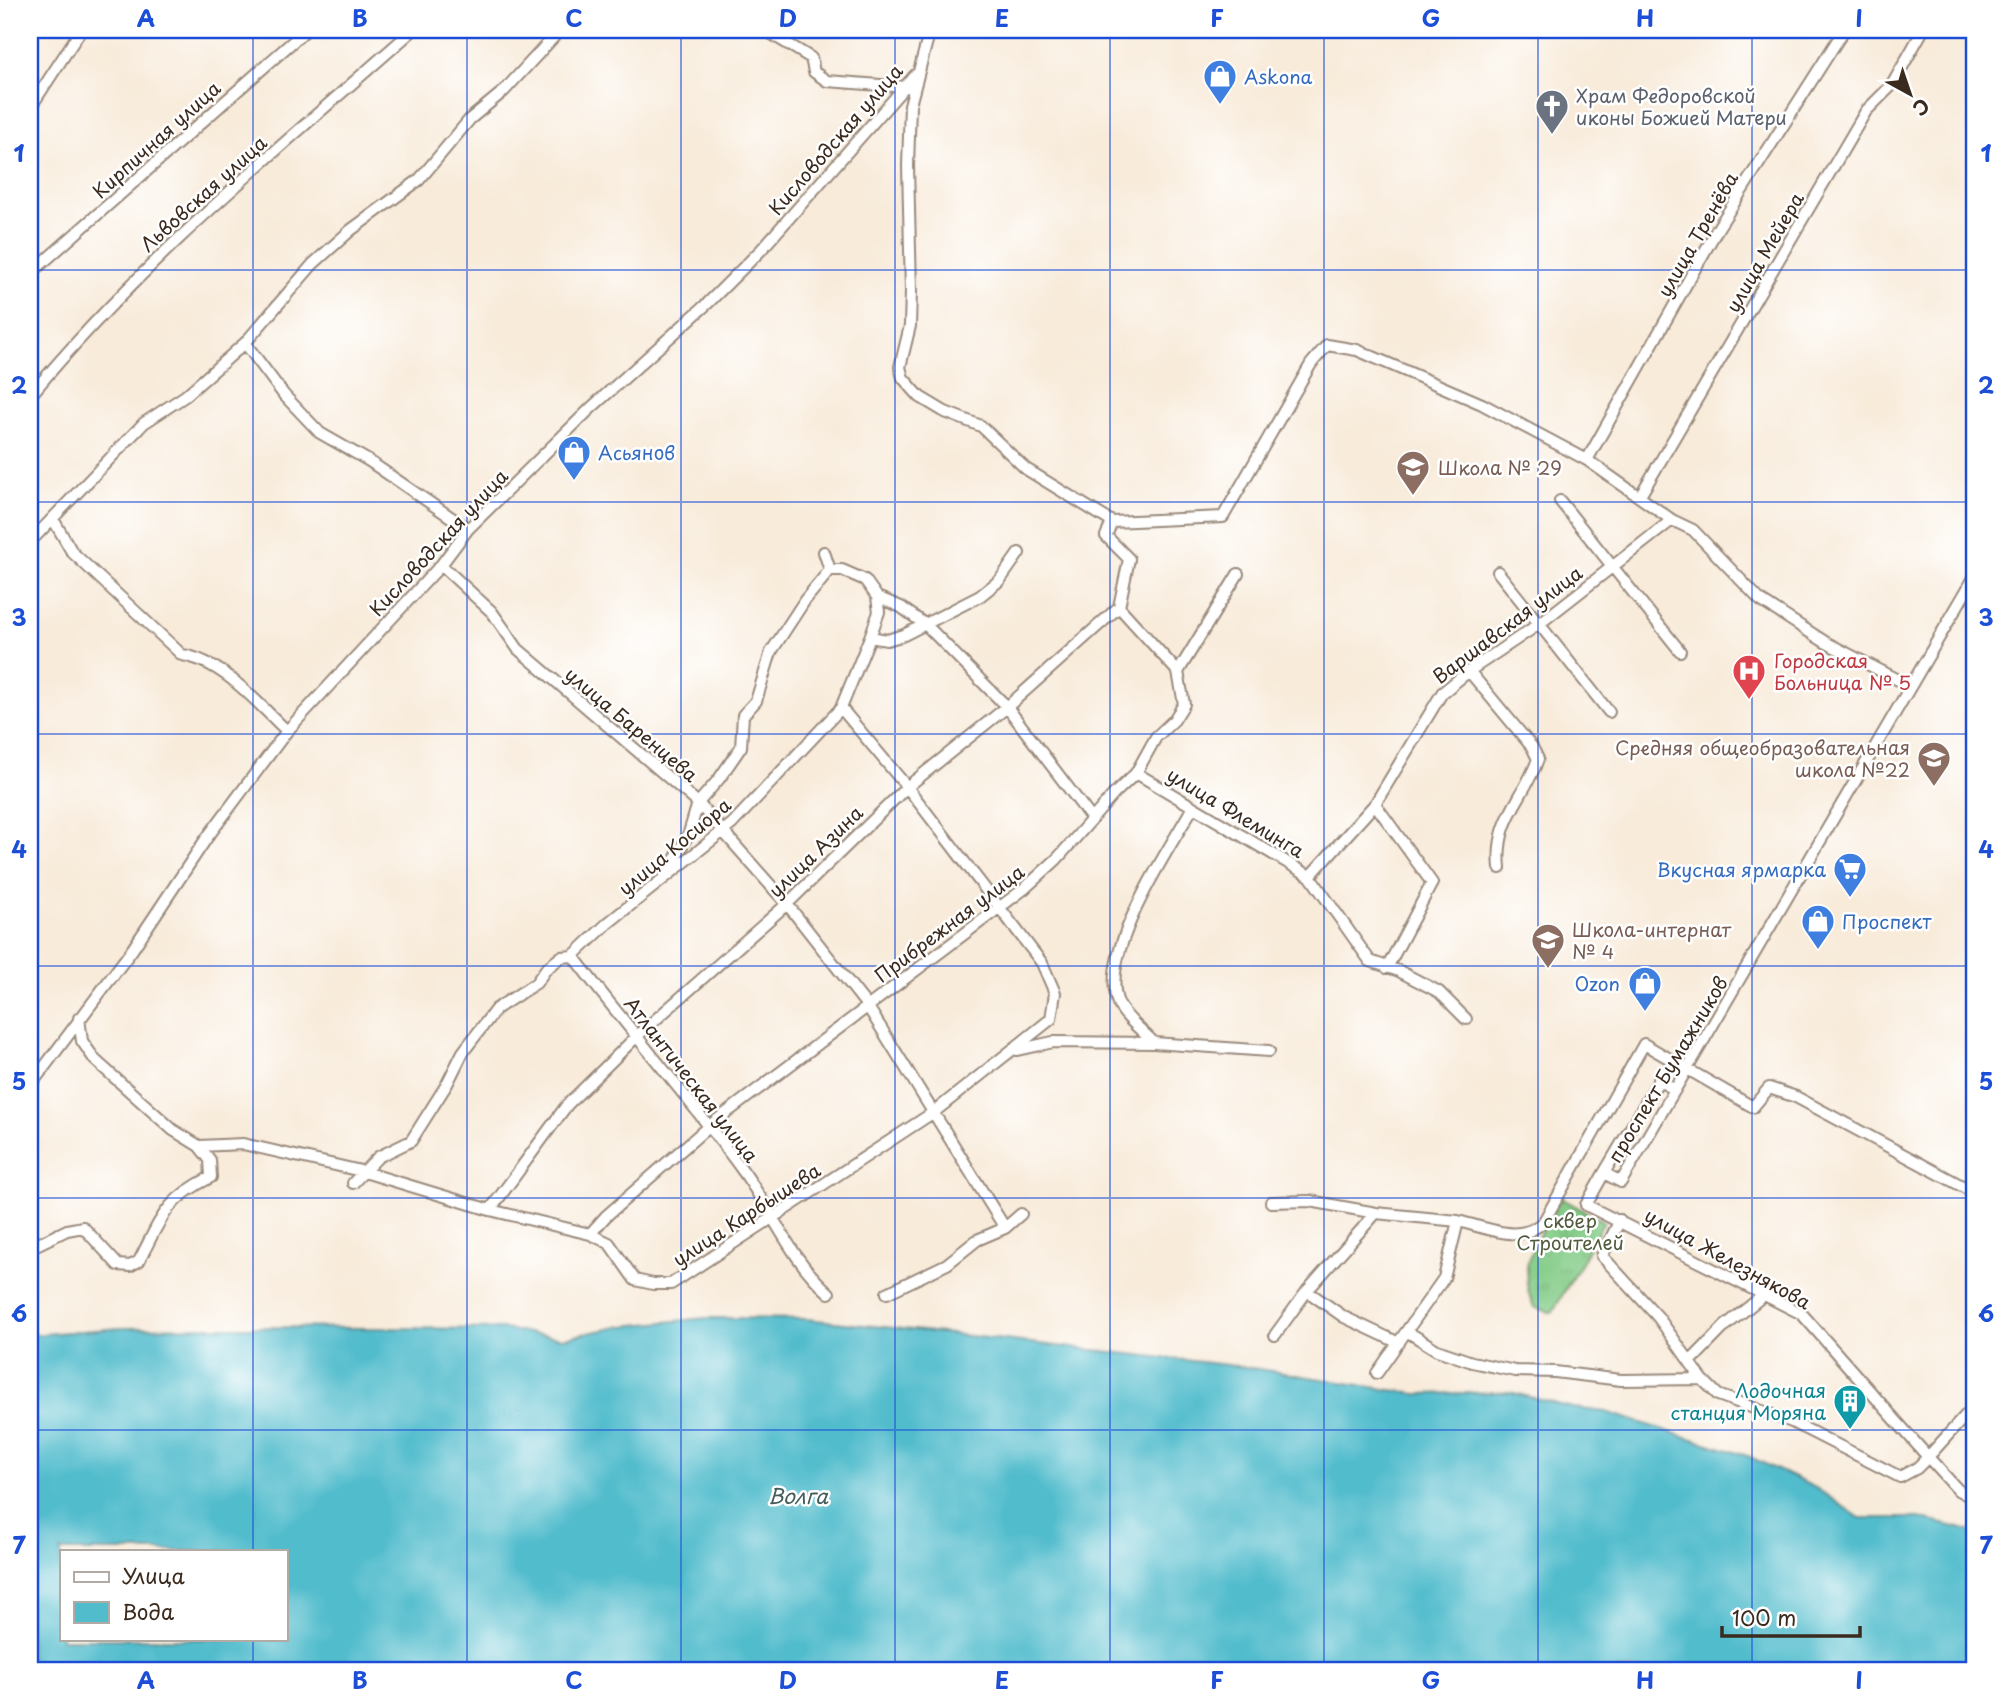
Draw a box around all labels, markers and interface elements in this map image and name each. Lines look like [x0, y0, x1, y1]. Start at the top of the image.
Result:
text: A [137, 0, 155, 35]
text: B [352, 0, 368, 35]
text: C [565, 0, 583, 35]
text: D [779, 0, 797, 35]
text: E [995, 0, 1009, 35]
text: F [1210, 0, 1224, 35]
text: G [1422, 0, 1440, 35]
text: H [1636, 0, 1654, 35]
text: I [1855, 0, 1863, 35]
street label: Кисловодская улица [761, 57, 909, 221]
shop icon: Askona [1201, 57, 1239, 106]
north arrow [1876, 60, 1946, 130]
place label: Askona [1244, 62, 1313, 90]
street label: Кирпичная улица [86, 74, 226, 204]
place label: Храм Федоровской иконы Божией Матери [1576, 81, 1787, 131]
church icon: Храм Федоровской иконы Божией Матери [1533, 87, 1571, 136]
text: С [1907, 92, 1936, 123]
street label: Львовская улица [134, 128, 272, 258]
text: 1 [14, 135, 25, 170]
text: 1 [1981, 135, 1992, 170]
street label: улица Тренёва [1650, 166, 1744, 302]
street label: улица Мейера [1718, 187, 1810, 317]
text: 2 [11, 367, 27, 402]
text: 2 [1978, 367, 1994, 402]
shop icon: Асьянов [555, 433, 593, 482]
place label: Асьянов [598, 438, 675, 466]
school or university icon: Школа № 29 [1394, 448, 1432, 497]
place label: Школа № 29 [1438, 453, 1562, 481]
street label: Кисловодская улица [362, 462, 514, 622]
street label: Варшавская улица [1426, 558, 1588, 690]
text: 3 [11, 599, 27, 634]
text: 3 [1978, 599, 1994, 634]
place label: Городская Больница № 5 [1774, 646, 1911, 696]
hospital icon: Городская Больница № 5 [1730, 652, 1768, 701]
street label: улица Баренцева [559, 660, 705, 788]
place label: Средняя общеобразовательная школа №22 [1615, 733, 1910, 783]
school or university icon: Средняя общеобразовательная школа №22 [1915, 739, 1953, 788]
street label: улица Флеминга [1162, 760, 1310, 864]
street label: улица Косиора [612, 790, 736, 901]
street label: улица Азина [762, 799, 868, 903]
text: 4 [11, 831, 27, 866]
text: 4 [1978, 831, 1994, 866]
supermarket icon: Вкусная ярмарка [1831, 850, 1869, 899]
place label: Вкусная ярмарка [1657, 855, 1826, 883]
street label: Прибрежная улица [868, 857, 1030, 989]
shop icon: Проспект [1799, 902, 1837, 951]
place label: Проспект [1842, 907, 1932, 935]
place label: Школа-интернат № 4 [1572, 915, 1732, 965]
school or university icon: Школа-интернат № 4 [1529, 921, 1567, 970]
shop icon: Ozon [1626, 964, 1664, 1013]
place label: Ozon [1575, 969, 1620, 997]
street label: проспект Бумажников [1600, 970, 1734, 1167]
street label: Атлантическая улица [618, 990, 766, 1168]
text: 5 [12, 1063, 26, 1098]
text: 5 [1979, 1063, 1993, 1098]
street label: улица Карбышева [666, 1155, 826, 1272]
street label: улица Железнякова [1640, 1201, 1816, 1315]
park label: сквер Строителей [1516, 1206, 1624, 1256]
text: 6 [11, 1295, 27, 1330]
text: 6 [1978, 1295, 1994, 1330]
place label: Лодочная станция Моряна [1671, 1376, 1826, 1426]
building icon: Лодочная станция Моряна [1831, 1382, 1869, 1431]
water label: Волга [768, 1479, 829, 1511]
text: 7 [12, 1527, 26, 1562]
text: 7 [1979, 1527, 1993, 1562]
legend [60, 1550, 287, 1640]
text: Улица [122, 1559, 185, 1591]
text: Вода [122, 1595, 174, 1627]
scale bar [1722, 1595, 1860, 1639]
text: 100 m [1732, 1601, 1796, 1633]
text: A [137, 1662, 155, 1697]
text: B [352, 1662, 368, 1697]
text: C [565, 1662, 583, 1697]
text: D [779, 1662, 797, 1697]
text: E [995, 1662, 1009, 1697]
text: F [1210, 1662, 1224, 1697]
text: G [1422, 1662, 1440, 1697]
text: H [1636, 1662, 1654, 1697]
text: I [1855, 1662, 1863, 1697]

